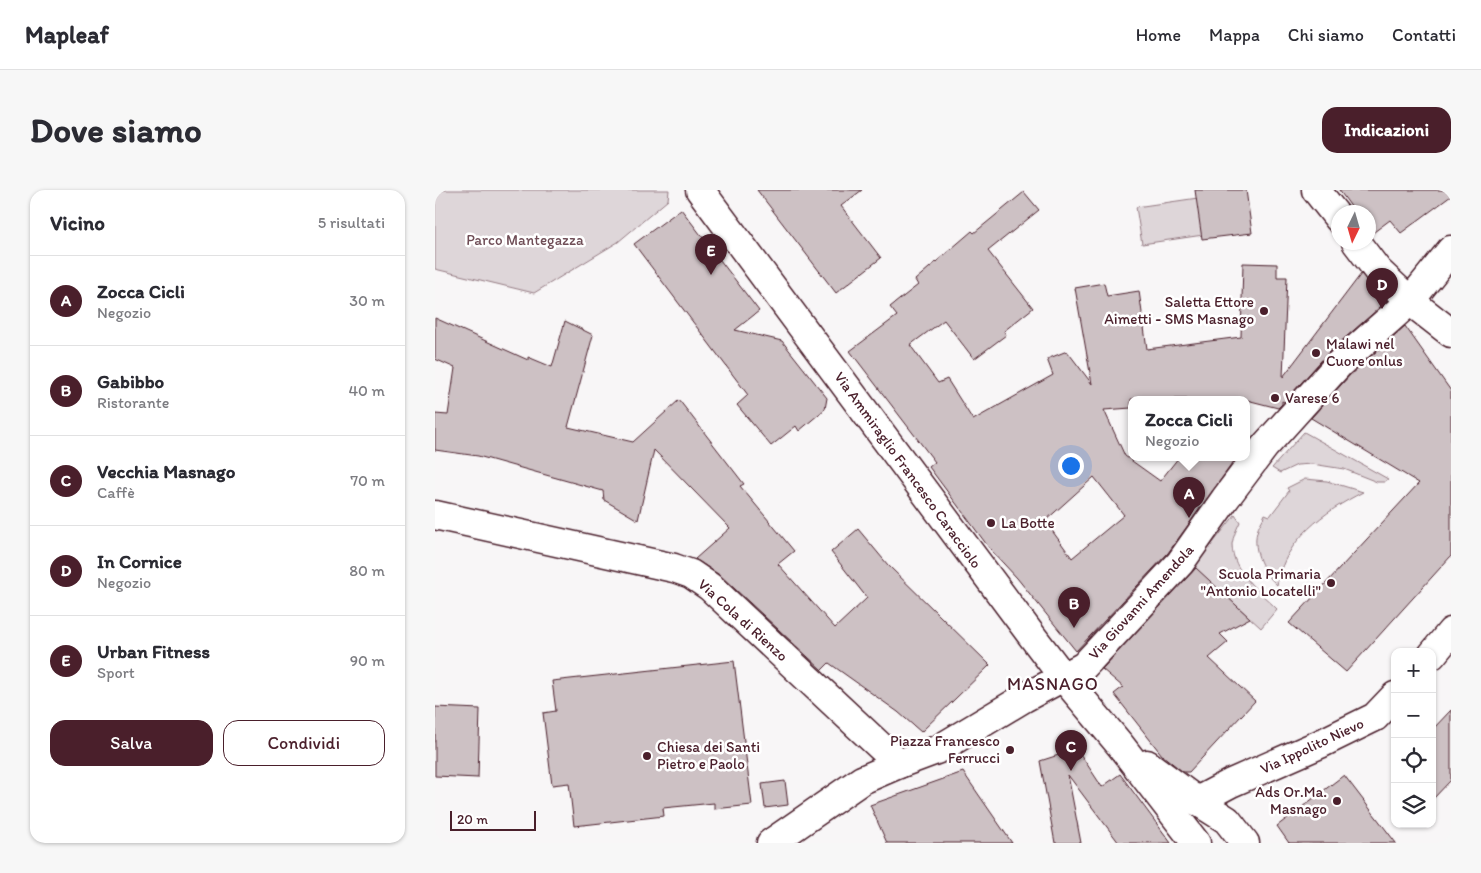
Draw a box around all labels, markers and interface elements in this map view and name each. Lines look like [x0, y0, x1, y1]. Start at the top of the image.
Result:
text: Mapleaf [25, 20, 109, 49]
text: Home [1136, 24, 1181, 46]
text: Mappa [1209, 24, 1260, 46]
text: Chi siamo [1288, 24, 1364, 46]
text: Contatti [1392, 24, 1456, 46]
button: Indicazioni [1322, 107, 1451, 153]
text: Dove siamo [30, 109, 202, 151]
north arrow [1331, 205, 1376, 250]
text: Vicino [50, 210, 105, 235]
text: 5 risultati [318, 213, 385, 232]
park label: Parco Mantegazza [466, 231, 584, 249]
pin: E [695, 234, 727, 275]
pin: D [1366, 268, 1398, 309]
text: Zocca Cicli [97, 280, 185, 303]
text: A [61, 291, 71, 310]
text: 30 m [349, 291, 385, 310]
place label: Saletta Ettore Aimetti - SMS Masnago [1104, 293, 1254, 328]
text: Negozio [97, 303, 151, 322]
marker: Saletta Ettore Aimetti - SMS Masnago [1258, 305, 1270, 317]
place label: Malawi nel Cuore onlus [1326, 335, 1403, 370]
marker: Malawi nel Cuore onlus [1310, 347, 1322, 359]
street label: Via Ammiraglio Francesco Caracciolo [831, 368, 985, 572]
text: Gabibbo [97, 370, 164, 393]
text: B [61, 381, 71, 400]
text: 40 m [348, 381, 385, 400]
place label: Varese 6 [1285, 389, 1339, 407]
marker: Varese 6 [1269, 392, 1281, 404]
text: Ristorante [97, 393, 169, 412]
popup [1128, 396, 1250, 461]
text: Zocca Cicli [1145, 408, 1233, 431]
text: Negozio [1145, 431, 1199, 450]
your location [1058, 453, 1084, 479]
text: Vecchia Masnago [97, 460, 235, 483]
text: C [61, 471, 71, 490]
text: 70 m [350, 471, 385, 490]
pin: A [1173, 477, 1205, 518]
text: Caffè [97, 483, 135, 502]
place label: La Botte [1001, 514, 1055, 532]
marker: La Botte [985, 517, 997, 529]
street label: Via Giovanni Amendola [1085, 541, 1197, 663]
text: In Cornice [97, 550, 182, 573]
text: D [61, 561, 71, 580]
text: 80 m [349, 561, 385, 580]
place label: Scuola Primaria "Antonio Locatelli" [1201, 565, 1321, 600]
text: Negozio [97, 573, 151, 592]
street label: Via Cola di Rienzo [694, 575, 792, 665]
marker: Scuola Primaria "Antonio Locatelli" [1325, 577, 1337, 589]
pin: B [1058, 587, 1090, 628]
text: Urban Fitness [97, 640, 210, 663]
map controls [1391, 648, 1436, 828]
button: + [1391, 648, 1436, 693]
text: E [62, 651, 70, 670]
text: 90 m [350, 651, 385, 670]
text: Sport [97, 663, 135, 682]
district label: MASNAGO [1007, 673, 1099, 695]
button: − [1391, 693, 1436, 738]
street label: Via Ippolito Nievo [1257, 714, 1367, 778]
button: Salva [50, 720, 213, 766]
button: Condividi [223, 720, 385, 766]
pin: C [1055, 730, 1087, 771]
place label: Piazza Francesco Ferrucci [890, 732, 1000, 767]
place label: Chiesa dei Santi Pietro e Paolo [657, 738, 760, 773]
button: locate [1391, 738, 1436, 783]
marker: Piazza Francesco Ferrucci [1004, 744, 1016, 756]
marker: Chiesa dei Santi Pietro e Paolo [641, 750, 653, 762]
place label: Ads Or.Ma. Masnago [1255, 783, 1327, 818]
button: layers [1391, 783, 1436, 828]
marker: Ads Or.Ma. Masnago [1331, 795, 1343, 807]
scale bar [450, 808, 536, 831]
text: 20 m [457, 811, 488, 828]

